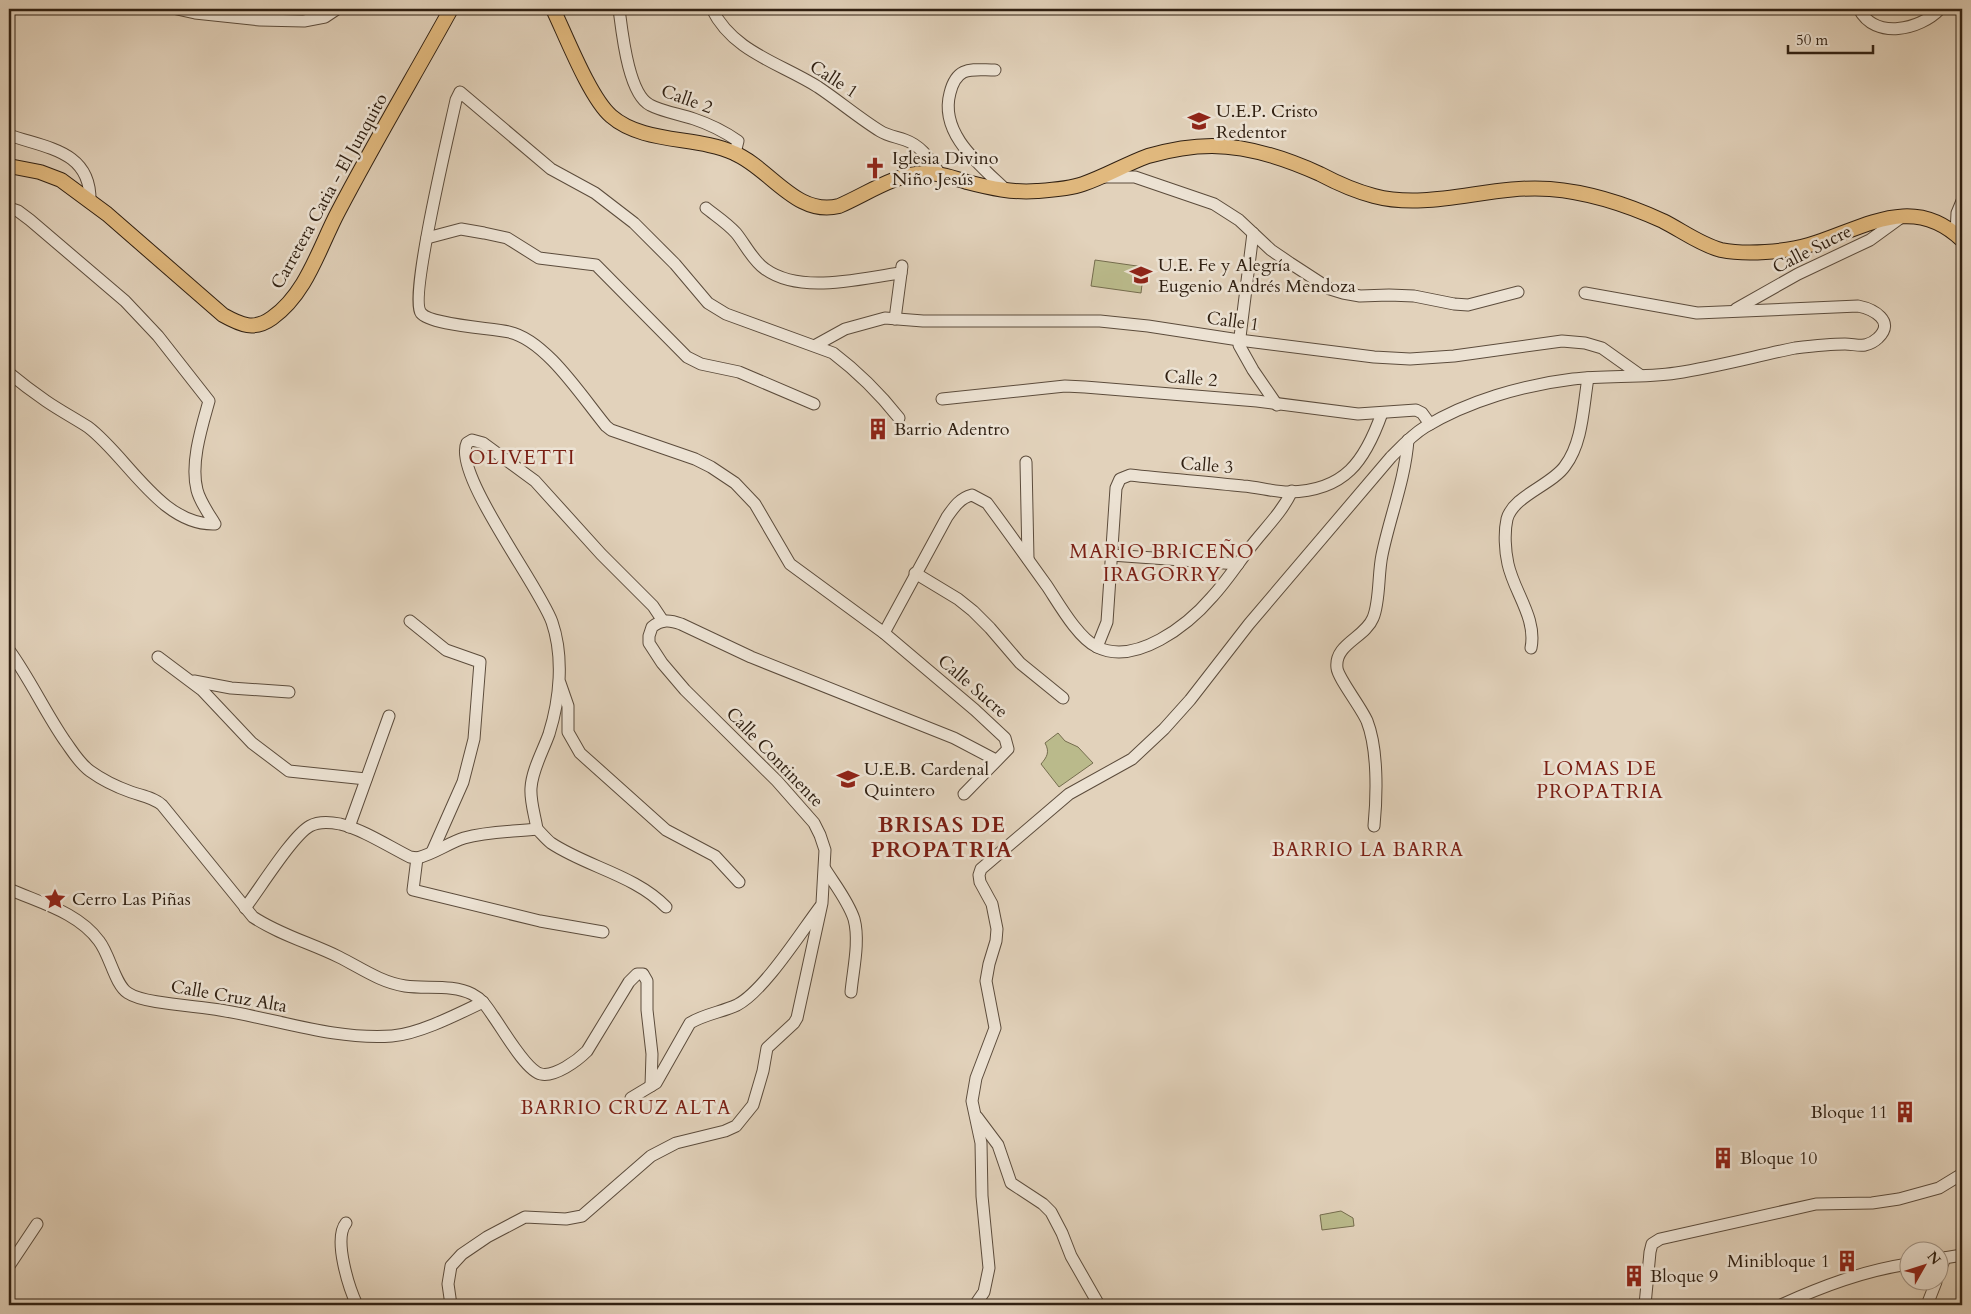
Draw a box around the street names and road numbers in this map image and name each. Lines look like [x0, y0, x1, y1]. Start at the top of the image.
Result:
street label: Calle 1 [805, 55, 863, 104]
street label: Calle 2 [658, 79, 716, 120]
street label: Carretera Catia - El Junquito [265, 89, 394, 294]
street label: Calle Sucre [1768, 219, 1856, 280]
street label: Calle 1 [1205, 305, 1261, 338]
street label: Calle 2 [1163, 364, 1218, 393]
street label: Calle 3 [1179, 451, 1234, 480]
street label: Calle Sucre [932, 649, 1013, 724]
street label: Calle Continente [720, 702, 829, 813]
street label: Calle Cruz Alta [169, 974, 289, 1019]

